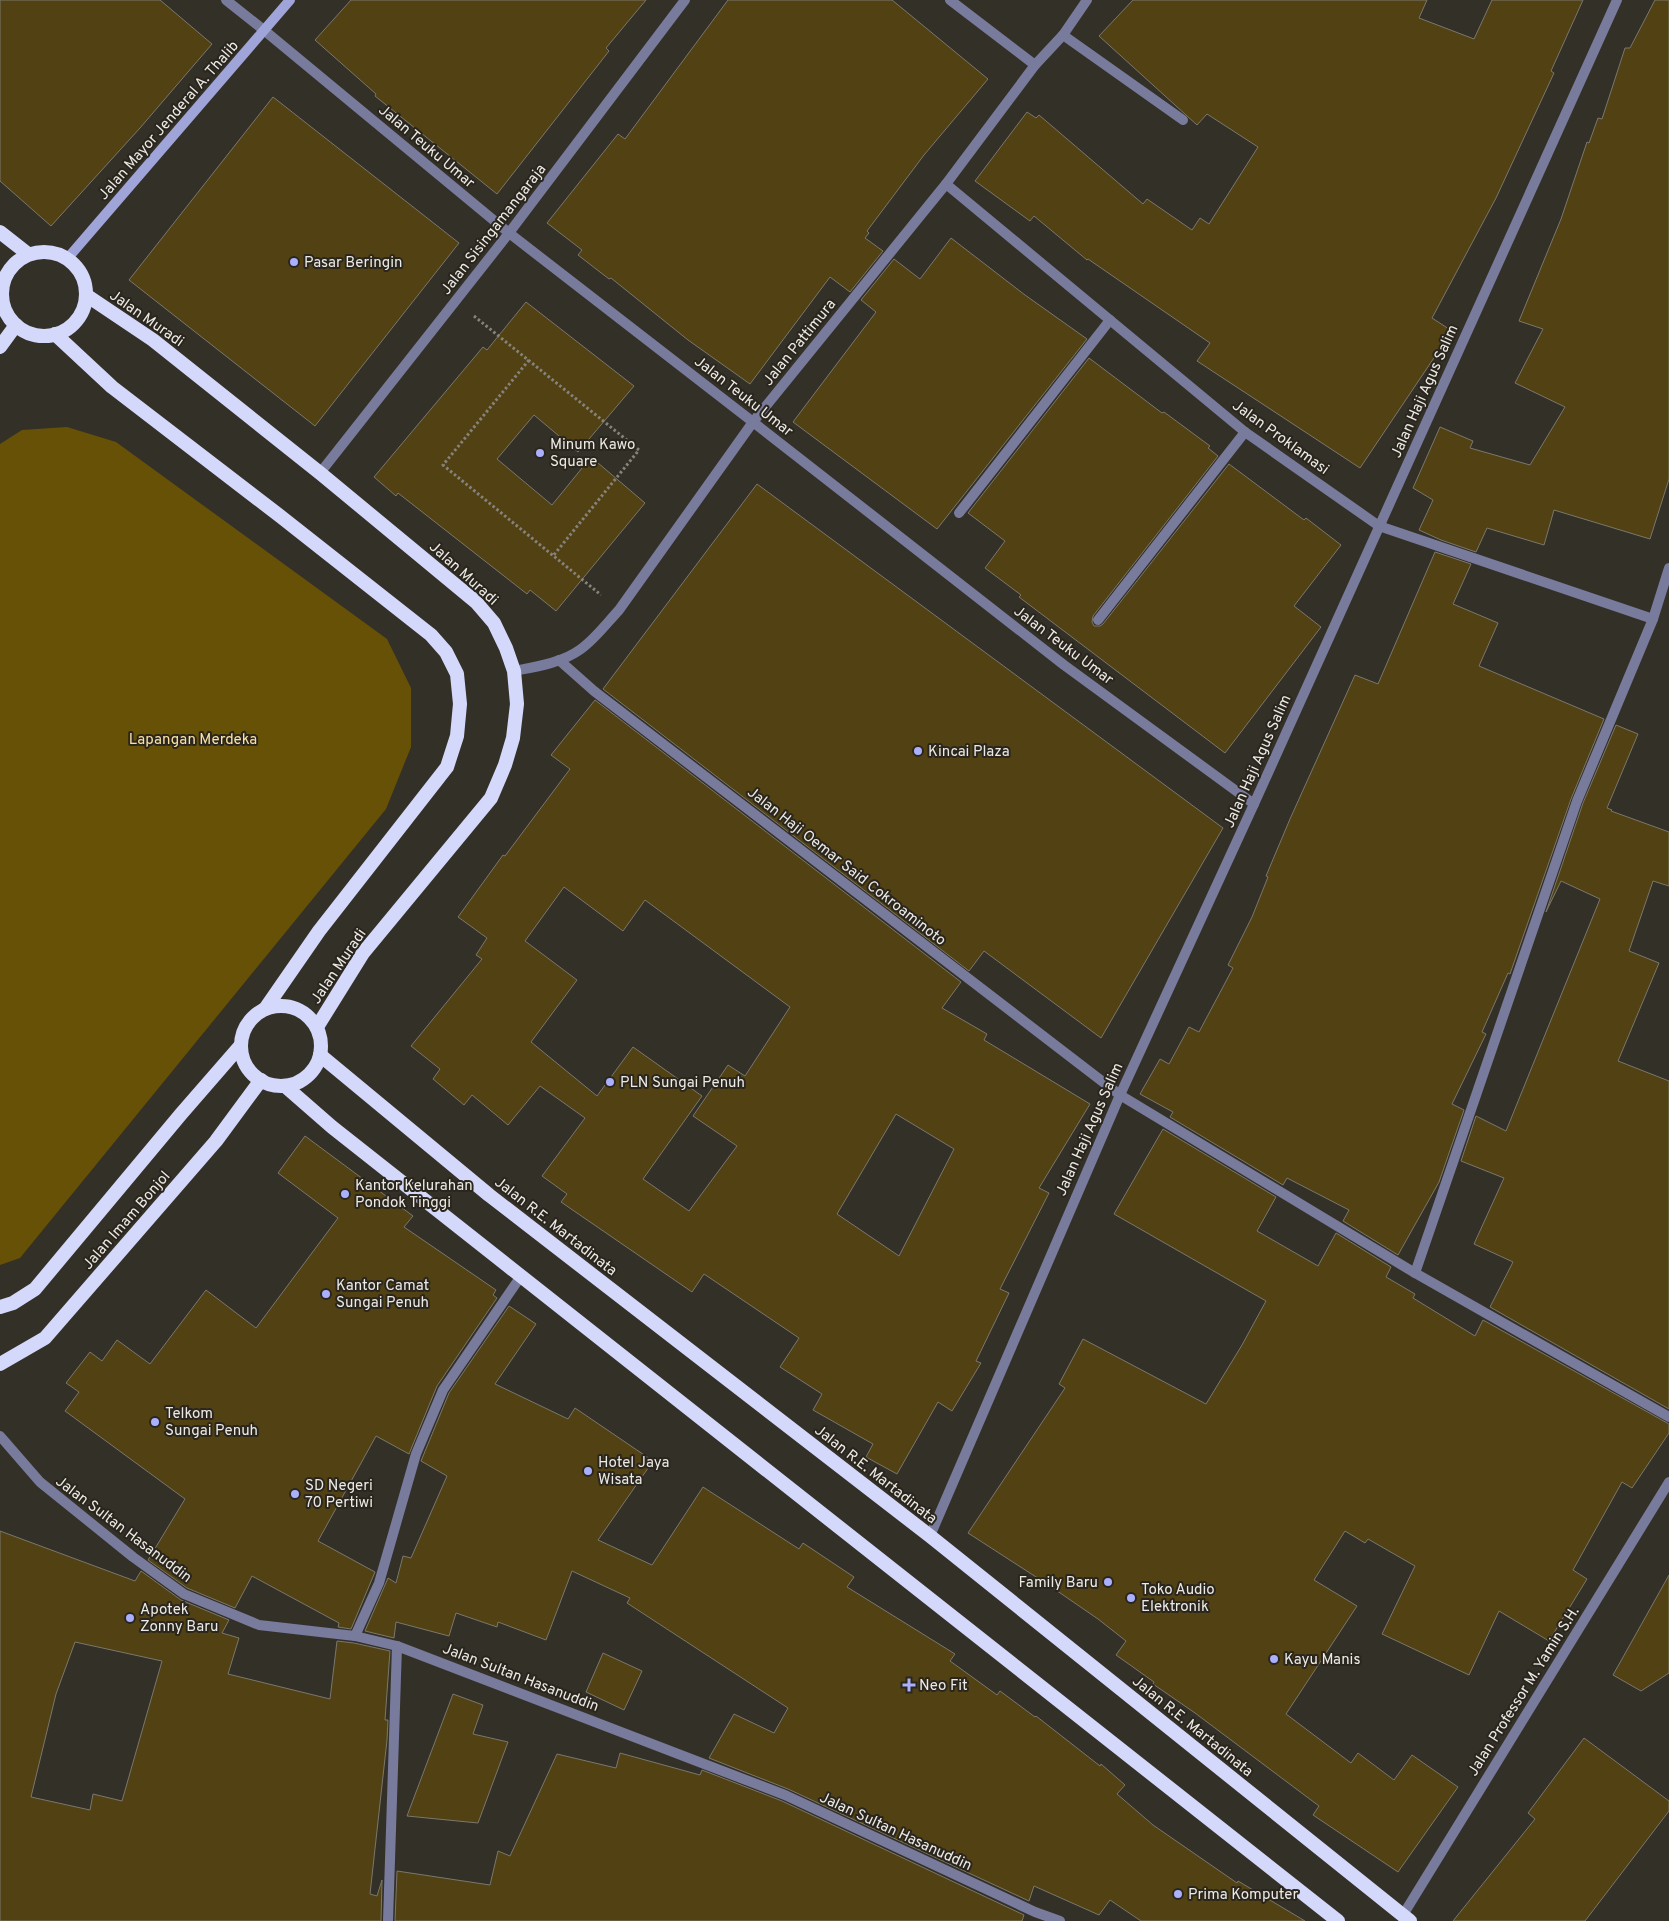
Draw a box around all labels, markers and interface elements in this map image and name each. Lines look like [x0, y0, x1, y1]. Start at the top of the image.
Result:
street label: Jalan Mayor Jenderal A. Thalib [95, 37, 244, 205]
street label: Jalan Teuku Umar [374, 101, 478, 193]
street label: Jalan Sisingamangaraja [437, 161, 551, 299]
place label: Pasar Beringin [304, 254, 403, 273]
marker: Pasar Beringin [288, 256, 300, 268]
street label: Jalan Muradi [105, 287, 187, 352]
street label: Jalan Pattimura [759, 296, 841, 390]
street label: Jalan Haji Agus Salim [1387, 322, 1463, 461]
street label: Jalan Teuku Umar [690, 353, 796, 442]
street label: Jalan Proklamasi [1228, 397, 1332, 480]
place label: Minum Kawo Square [550, 436, 635, 472]
marker: Minum Kawo Square [534, 447, 546, 459]
street label: Jalan Muradi [424, 538, 502, 610]
street label: Jalan Teuku Umar [1009, 602, 1117, 690]
street label: Jalan Haji Agus Salim [1220, 692, 1296, 831]
park label: Lapangan Merdeka [129, 731, 257, 750]
place label: Kincai Plaza [928, 743, 1010, 762]
marker: Kincai Plaza [912, 745, 924, 757]
street label: Jalan Haji Oemar Said Cokroaminoto [743, 784, 949, 951]
street label: Jalan Muradi [307, 926, 371, 1008]
street label: Jalan Haji Agus Salim [1052, 1060, 1128, 1199]
place label: PLN Sungai Penuh [620, 1074, 745, 1093]
marker: PLN Sungai Penuh [604, 1076, 616, 1088]
street label: Jalan Imam Bonjol [79, 1168, 175, 1274]
street label: Jalan R.E. Martadinata [490, 1173, 620, 1281]
place label: Kantor Kelurahan Pondok Tinggi [355, 1177, 473, 1213]
marker: Kantor Kelurahan Pondok Tinggi [339, 1188, 351, 1200]
place label: Kantor Camat Sungai Penuh [336, 1277, 429, 1313]
marker: Kantor Camat Sungai Penuh [320, 1288, 332, 1300]
place label: Telkom Sungai Penuh [165, 1405, 258, 1441]
marker: Telkom Sungai Penuh [149, 1416, 161, 1428]
street label: Jalan R.E. Martadinata [810, 1421, 940, 1529]
place label: Hotel Jaya Wisata [598, 1454, 669, 1490]
marker: Hotel Jaya Wisata [582, 1465, 594, 1477]
street label: Jalan Sultan Hasanuddin [51, 1473, 195, 1588]
place label: SD Negeri 70 Pertiwi [305, 1477, 373, 1513]
marker: SD Negeri 70 Pertiwi [289, 1488, 301, 1500]
place label: Family Baru [1019, 1574, 1098, 1593]
marker: Family Baru [1102, 1576, 1114, 1588]
place label: Toko Audio Elektronik [1141, 1581, 1215, 1617]
marker: Toko Audio Elektronik [1125, 1592, 1137, 1604]
place label: Apotek Zonny Baru [140, 1601, 218, 1637]
street label: Jalan Professor M. Yamin S.H. [1464, 1603, 1584, 1780]
marker: Apotek Zonny Baru [124, 1612, 136, 1624]
street label: Jalan Sultan Hasanuddin [440, 1640, 601, 1717]
place label: Kayu Manis [1284, 1651, 1360, 1670]
marker: Kayu Manis [1268, 1653, 1280, 1665]
street label: Jalan R.E. Martadinata [1128, 1672, 1256, 1782]
place label: Neo Fit [919, 1677, 968, 1696]
marker: Neo Fit [903, 1679, 915, 1691]
street label: Jalan Sultan Hasanuddin [816, 1789, 975, 1876]
place label: Prima Komputer [1188, 1886, 1299, 1905]
marker: Prima Komputer [1172, 1888, 1184, 1900]

